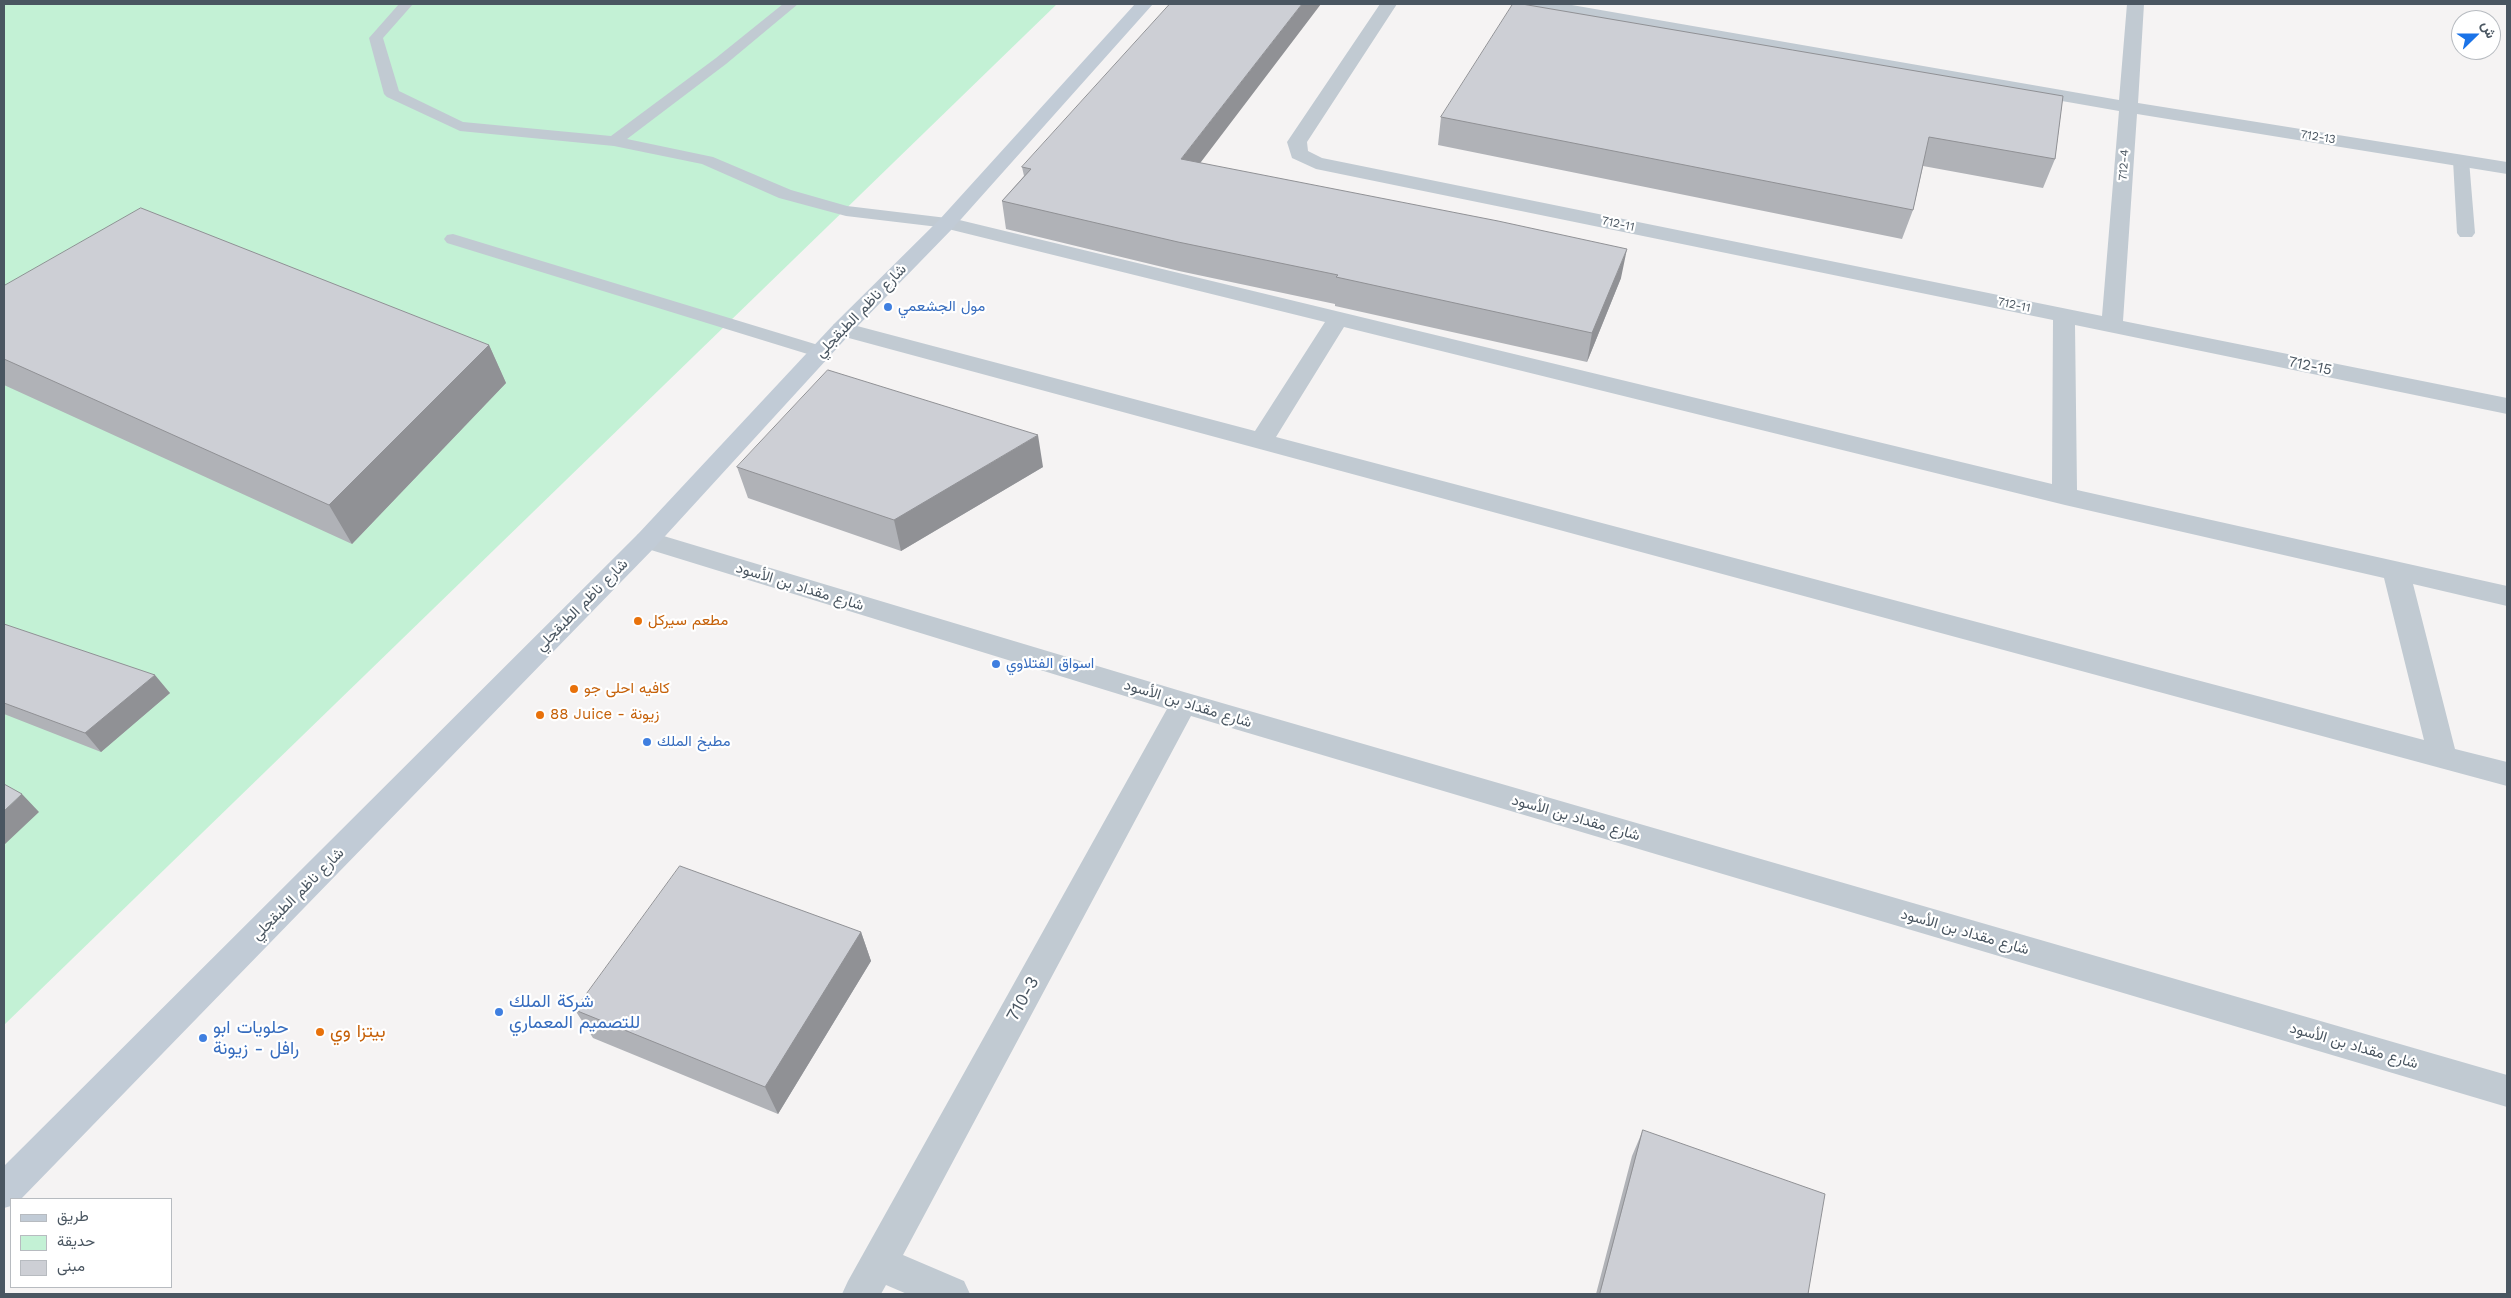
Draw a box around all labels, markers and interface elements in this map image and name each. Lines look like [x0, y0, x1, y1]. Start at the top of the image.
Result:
north arrow [2451, 10, 2501, 60]
text: ش [2478, 19, 2500, 41]
street label: 712-13 [2299, 127, 2337, 147]
street label: 712-4 [2116, 149, 2132, 181]
street label: 712-11 [1600, 214, 1636, 234]
street label: شارع ناظم الطبقجلي [812, 260, 910, 362]
street label: 712-11 [1996, 295, 2032, 315]
place label: مول الجشعمي [898, 298, 985, 316]
marker: مول الجشعمي [882, 301, 894, 313]
street label: 712-15 [2286, 353, 2334, 379]
street label: شارع ناظم الطبقجلي [532, 555, 632, 655]
street label: شارع مقداد بن الأسود [734, 559, 866, 615]
place label: مطعم سيركل [648, 612, 728, 630]
marker: مطعم سيركل [632, 615, 644, 627]
place label: اسواق الفتلاوي [1006, 655, 1094, 673]
marker: اسواق الفتلاوي [990, 658, 1002, 670]
street label: شارع مقداد بن الأسود [1122, 676, 1254, 732]
place label: كافيه احلى جو [584, 680, 670, 698]
marker: كافيه احلى جو [568, 683, 580, 695]
place label: 88 Juice - زيونة [550, 706, 659, 724]
marker: 88 Juice - زيونة [534, 709, 546, 721]
place label: مطبخ الملك [657, 733, 731, 751]
marker: مطبخ الملك [641, 736, 653, 748]
street label: شارع مقداد بن الأسود [1510, 791, 1642, 845]
street label: شارع ناظم الطبقجلي [248, 844, 348, 944]
street label: شارع مقداد بن الأسود [1899, 905, 2031, 959]
street label: 710-3 [1002, 973, 1044, 1025]
place label: شركة الملك للتصميم المعماري [509, 991, 640, 1034]
marker: شركة الملك للتصميم المعماري [493, 1006, 505, 1018]
place label: حلويات ابو رافل - زيونة [213, 1017, 299, 1060]
street label: شارع مقداد بن الأسود [2288, 1019, 2420, 1073]
place label: بيتزا وي [330, 1021, 385, 1043]
marker: بيتزا وي [314, 1026, 326, 1038]
marker: حلويات ابو رافل - زيونة [197, 1032, 209, 1044]
legend [10, 1198, 172, 1288]
text: طريق [57, 1207, 89, 1225]
text: حديقة [57, 1232, 95, 1250]
text: مبنى [57, 1257, 85, 1275]

